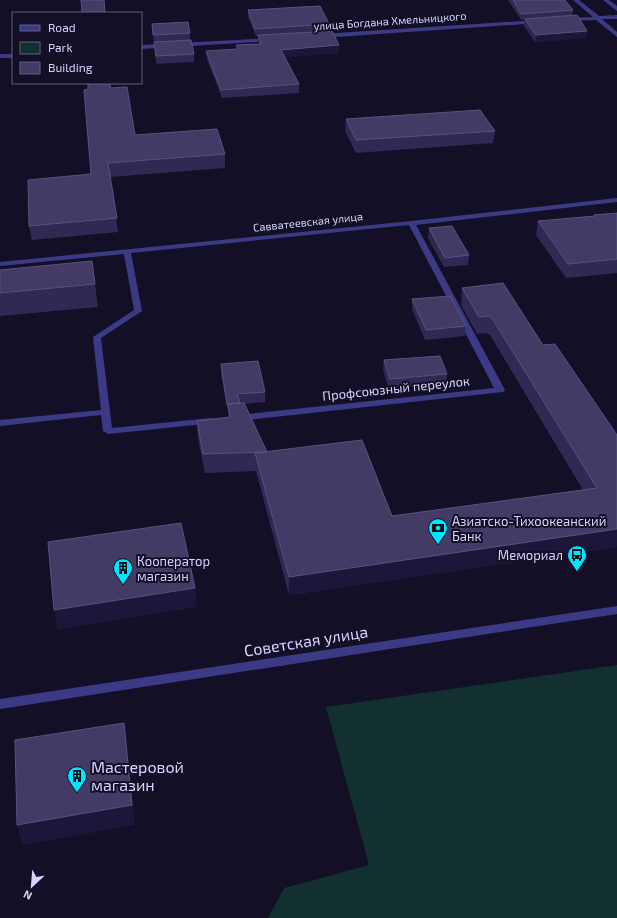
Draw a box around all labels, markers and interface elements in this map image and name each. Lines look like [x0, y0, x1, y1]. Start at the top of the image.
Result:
street label: улица Богдана Хмельницкого [313, 9, 467, 33]
legend [12, 12, 142, 84]
text: Road [48, 20, 76, 34]
text: Park [48, 40, 73, 54]
text: Building [48, 60, 93, 74]
street label: Савватеевская улица [252, 209, 364, 235]
street label: Профсоюзный переулок [321, 372, 471, 404]
place label: Азиатско-Тихоокеанский Банк [452, 513, 606, 544]
bank icon: Азиатско-Тихоокеанский Банк [427, 517, 449, 545]
bus stop icon: Мемориал [566, 544, 588, 572]
place label: Мемориал [498, 547, 563, 563]
place label: Кооператор магазин [137, 553, 210, 584]
building icon: Кооператор магазин [112, 557, 134, 585]
street label: Советская улица [243, 621, 369, 661]
place label: Мастеровой магазин [91, 757, 184, 794]
building icon: Мастеровой магазин [66, 765, 88, 793]
north arrow [12, 866, 52, 906]
text: N [21, 888, 34, 903]

